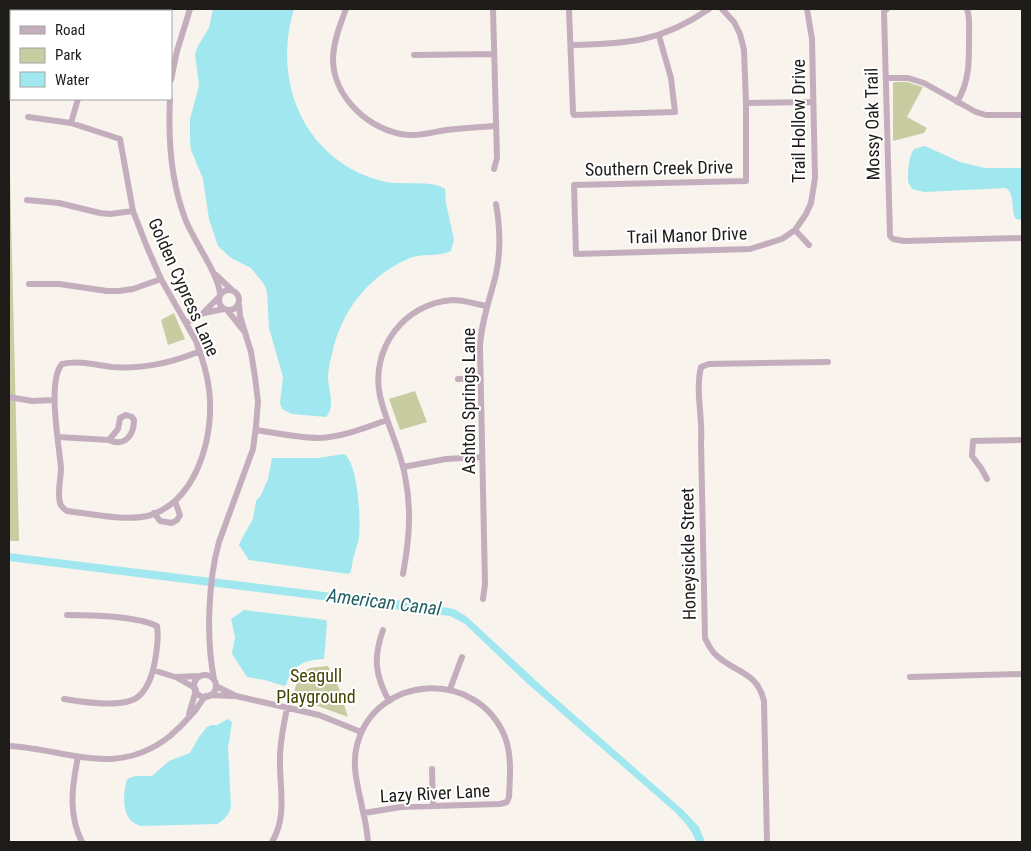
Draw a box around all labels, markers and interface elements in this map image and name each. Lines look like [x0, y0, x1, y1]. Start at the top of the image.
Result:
legend [10, 10, 172, 100]
text: Road [55, 21, 85, 39]
text: Park [55, 46, 82, 64]
street label: Trail Hollow Drive [788, 59, 809, 183]
street label: Mossy Oak Trail [861, 67, 883, 181]
text: Water [55, 71, 90, 89]
street label: Southern Creek Drive [585, 156, 733, 180]
street label: Golden Cypress Lane [144, 215, 224, 359]
street label: Trail Manor Drive [626, 222, 748, 248]
street label: Ashton Springs Lane [458, 328, 479, 474]
street label: Honeysickle Street [676, 488, 700, 620]
water label: American Canal [325, 583, 443, 621]
park label: Seagull Playground [276, 665, 356, 707]
street label: Lazy River Lane [379, 780, 491, 806]

